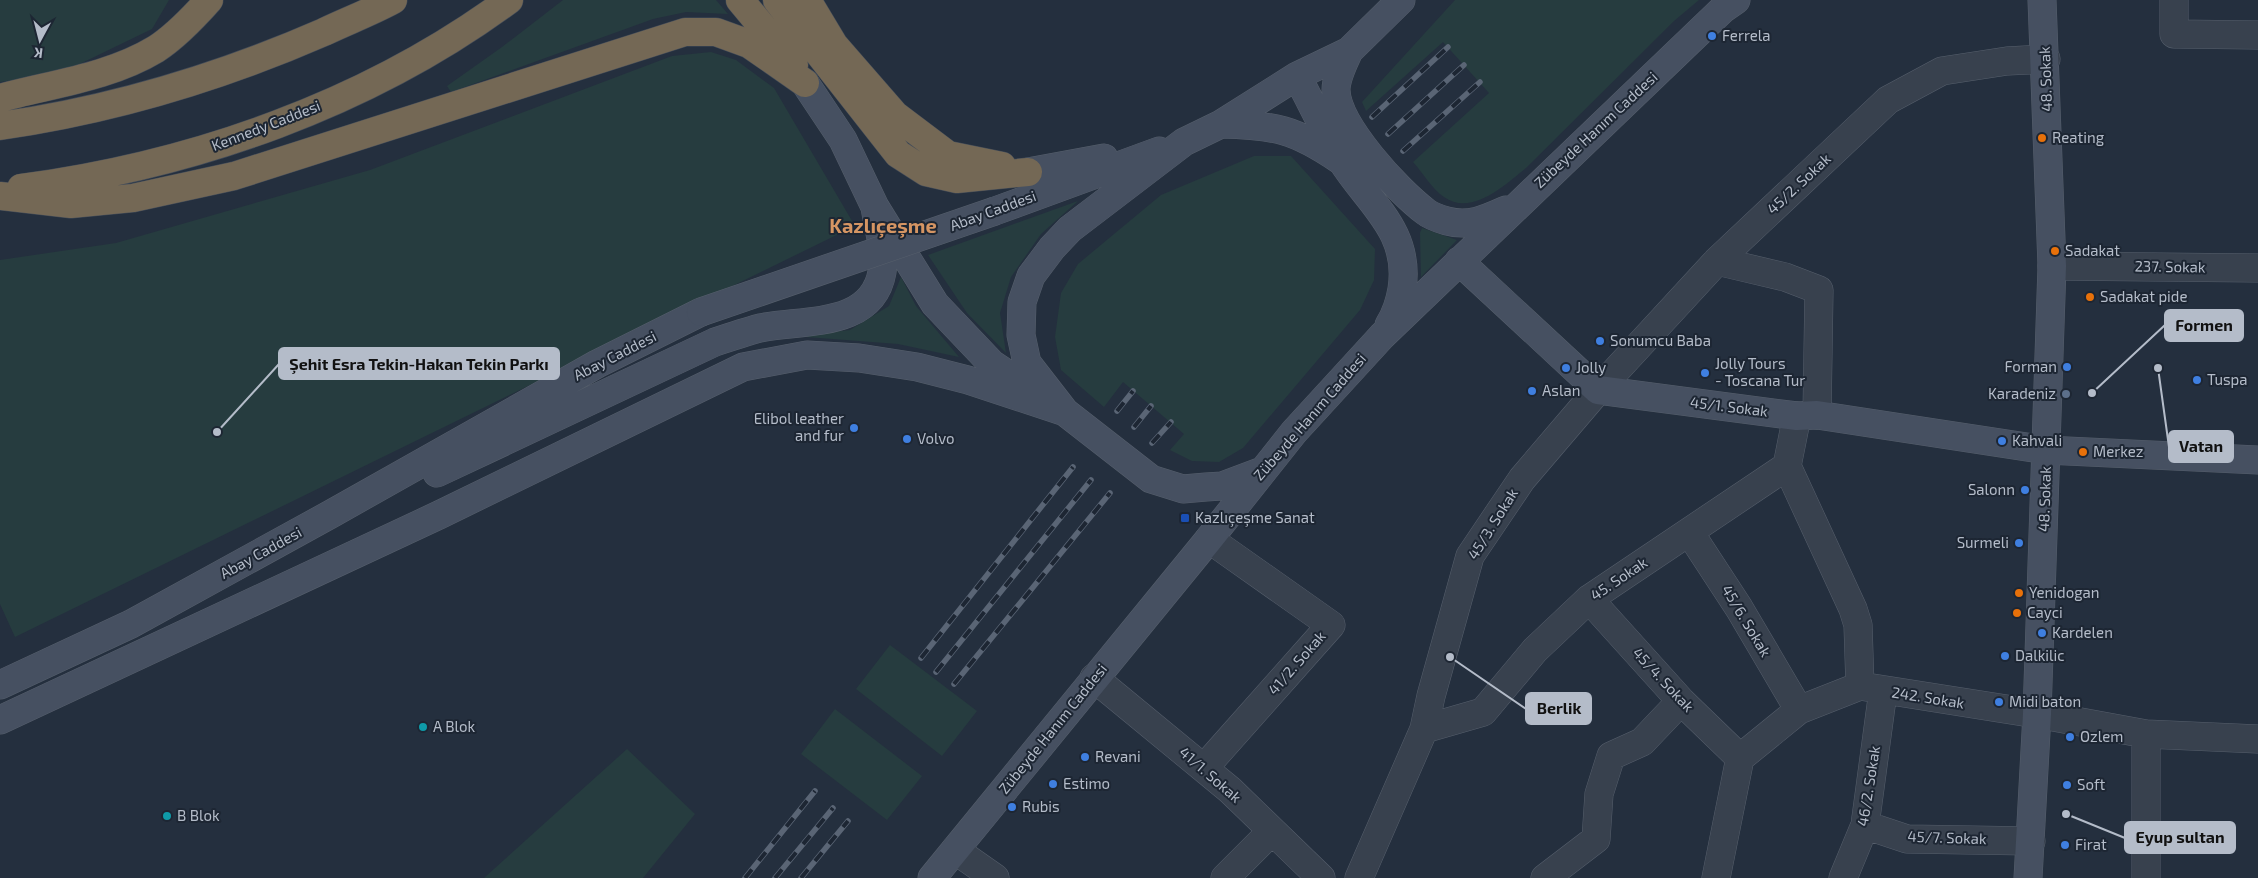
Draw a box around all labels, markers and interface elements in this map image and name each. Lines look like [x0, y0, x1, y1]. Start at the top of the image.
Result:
north arrow [15, 15, 65, 65]
place label: Ferrela [1722, 26, 1770, 44]
marker: Ferrela [1706, 30, 1718, 42]
text: K [33, 44, 44, 62]
street label: 48. Sokak [2035, 46, 2055, 112]
street label: Zübeyde Hanım Caddesi [1530, 67, 1661, 191]
street label: Kennedy Caddesi [209, 96, 323, 154]
place label: Reating [2052, 128, 2105, 146]
marker: Reating [2036, 132, 2048, 144]
street label: 45/2. Sokak [1763, 149, 1834, 217]
street label: Abay Caddesi [947, 186, 1038, 234]
district label: Kazlıçeşme [829, 213, 937, 238]
place label: Sadakat [2065, 241, 2120, 259]
marker: Sadakat [2049, 245, 2061, 257]
street label: 237. Sokak [2134, 256, 2206, 276]
place label: Sadakat pide [2100, 287, 2187, 305]
marker: Sadakat pide [2084, 291, 2096, 303]
callout: Formen [2165, 310, 2243, 341]
text: Formen [2175, 315, 2233, 334]
street label: Abay Caddesi [570, 327, 659, 384]
place label: Sonumcu Baba [1610, 331, 1711, 349]
marker: Sonumcu Baba [1594, 335, 1606, 347]
callout: Şehit Esra Tekin-Hakan Tekin Parkı [279, 348, 559, 379]
street label: Zübeyde Hanım Caddesi [1249, 349, 1369, 483]
text: Şehit Esra Tekin-Hakan Tekin Parkı [289, 354, 549, 375]
place label: Jolly Tours - Toscana Tur [1715, 354, 1805, 389]
place label: Forman [2005, 357, 2057, 375]
place label: Jolly [1576, 358, 1606, 376]
marker: Forman [2061, 361, 2073, 373]
marker: Jolly [1560, 362, 1572, 374]
marker: Jolly Tours - Toscana Tur [1699, 367, 1711, 379]
place label: Tuspa [2207, 370, 2248, 388]
marker: Tuspa [2191, 374, 2203, 386]
place label: Aslan [1542, 381, 1580, 399]
place label: Karadeniz [1988, 384, 2056, 402]
marker: Aslan [1526, 385, 1538, 397]
marker: Karadeniz [2060, 388, 2072, 400]
street label: 45/1. Sokak [1689, 392, 1769, 420]
place label: Elibol leather and fur [754, 409, 844, 444]
marker: Elibol leather and fur [848, 422, 860, 434]
place label: Volvo [917, 429, 955, 447]
place label: Kahvali [2012, 431, 2062, 449]
callout: Vatan [2169, 431, 2233, 462]
marker: Volvo [901, 433, 913, 445]
marker: Kahvali [1996, 435, 2008, 447]
text: Vatan [2179, 436, 2223, 455]
place label: Merkez [2093, 442, 2143, 460]
marker: Merkez [2077, 446, 2089, 458]
street label: 48. Sokak [2034, 466, 2054, 532]
place label: Salonn [1968, 480, 2015, 498]
street label: 45/3. Sokak [1463, 484, 1521, 562]
marker: Salonn [2019, 484, 2031, 496]
place label: Kazlıçeşme Sanat [1195, 508, 1315, 527]
marker: Kazlıçeşme Sanat [1179, 512, 1191, 524]
street label: Abay Caddesi [217, 522, 304, 582]
place label: Surmeli [1957, 533, 2009, 551]
marker: Surmeli [2013, 537, 2025, 549]
street label: 45. Sokak [1587, 552, 1651, 604]
street label: 45/6. Sokak [1718, 581, 1776, 660]
place label: Yenidogan [2029, 583, 2099, 601]
marker: Yenidogan [2013, 587, 2025, 599]
place label: Cayci [2027, 603, 2063, 621]
marker: Cayci [2011, 607, 2023, 619]
place label: Kardelen [2052, 623, 2113, 641]
street label: 41/2. Sokak [1264, 627, 1329, 698]
marker: Kardelen [2036, 627, 2048, 639]
street label: 45/4. Sokak [1629, 643, 1698, 716]
place label: Dalkilic [2015, 646, 2065, 664]
marker: Dalkilic [1999, 650, 2011, 662]
street label: Zübeyde Hanım Caddesi [994, 660, 1110, 797]
street label: 242. Sokak [1891, 682, 1966, 712]
place label: Midi baton [2009, 692, 2081, 710]
callout: Berlik [1526, 693, 1591, 724]
marker: Midi baton [1993, 696, 2005, 708]
text: Berlik [1537, 698, 1581, 717]
place label: A Blok [433, 717, 476, 735]
marker: A Blok [417, 721, 429, 733]
place label: Ozlem [2080, 727, 2123, 745]
marker: Ozlem [2064, 731, 2076, 743]
street label: 41/1. Sokak [1176, 742, 1246, 806]
street label: 46/2. Sokak [1853, 744, 1883, 827]
place label: Revani [1095, 747, 1141, 765]
marker: Revani [1079, 751, 1091, 763]
place label: Estimo [1063, 774, 1110, 792]
place label: Soft [2077, 775, 2106, 793]
marker: Estimo [1047, 778, 1059, 790]
marker: Soft [2061, 779, 2073, 791]
place label: Rubis [1022, 797, 1060, 815]
marker: Rubis [1006, 801, 1018, 813]
place label: B Blok [177, 806, 220, 824]
marker: B Blok [161, 810, 173, 822]
callout: Eyup sultan [2125, 822, 2235, 853]
street label: 45/7. Sokak [1907, 827, 1987, 847]
text: Eyup sultan [2135, 827, 2225, 847]
place label: Firat [2075, 835, 2107, 853]
marker: Firat [2059, 839, 2071, 851]

